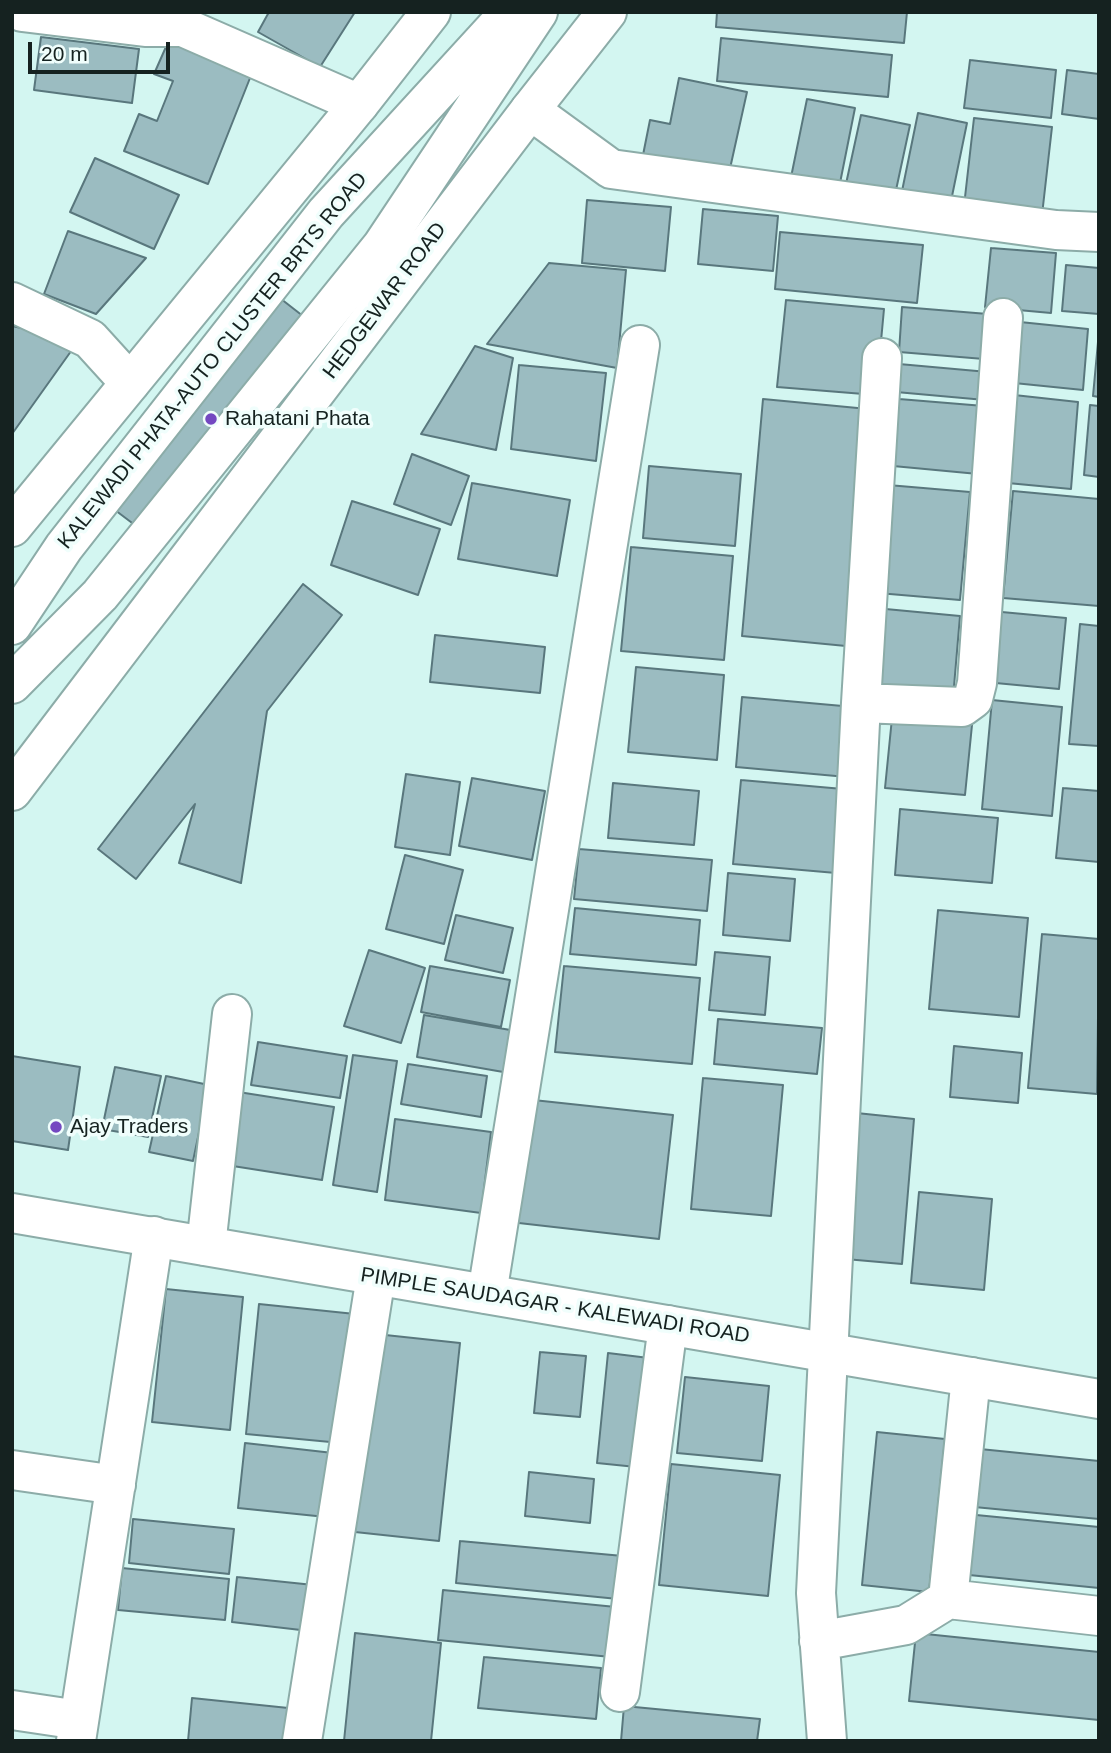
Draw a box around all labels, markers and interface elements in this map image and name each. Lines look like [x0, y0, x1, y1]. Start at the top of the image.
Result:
scale bar [32, 28, 173, 72]
text: 20 m [41, 42, 88, 65]
street label: KALEWADI PHATA-AUTO CLUSTER BRTS ROAD [53, 168, 373, 554]
street label: HEDGEWAR ROAD [318, 218, 452, 384]
place label: Rahatani Phata [225, 406, 370, 432]
marker: Rahatani Phata [203, 411, 219, 427]
place label: Ajay Traders [70, 1114, 188, 1140]
marker: Ajay Traders [48, 1119, 64, 1135]
street label: PIMPLE SAUDAGAR - KALEWADI ROAD [359, 1263, 751, 1349]

